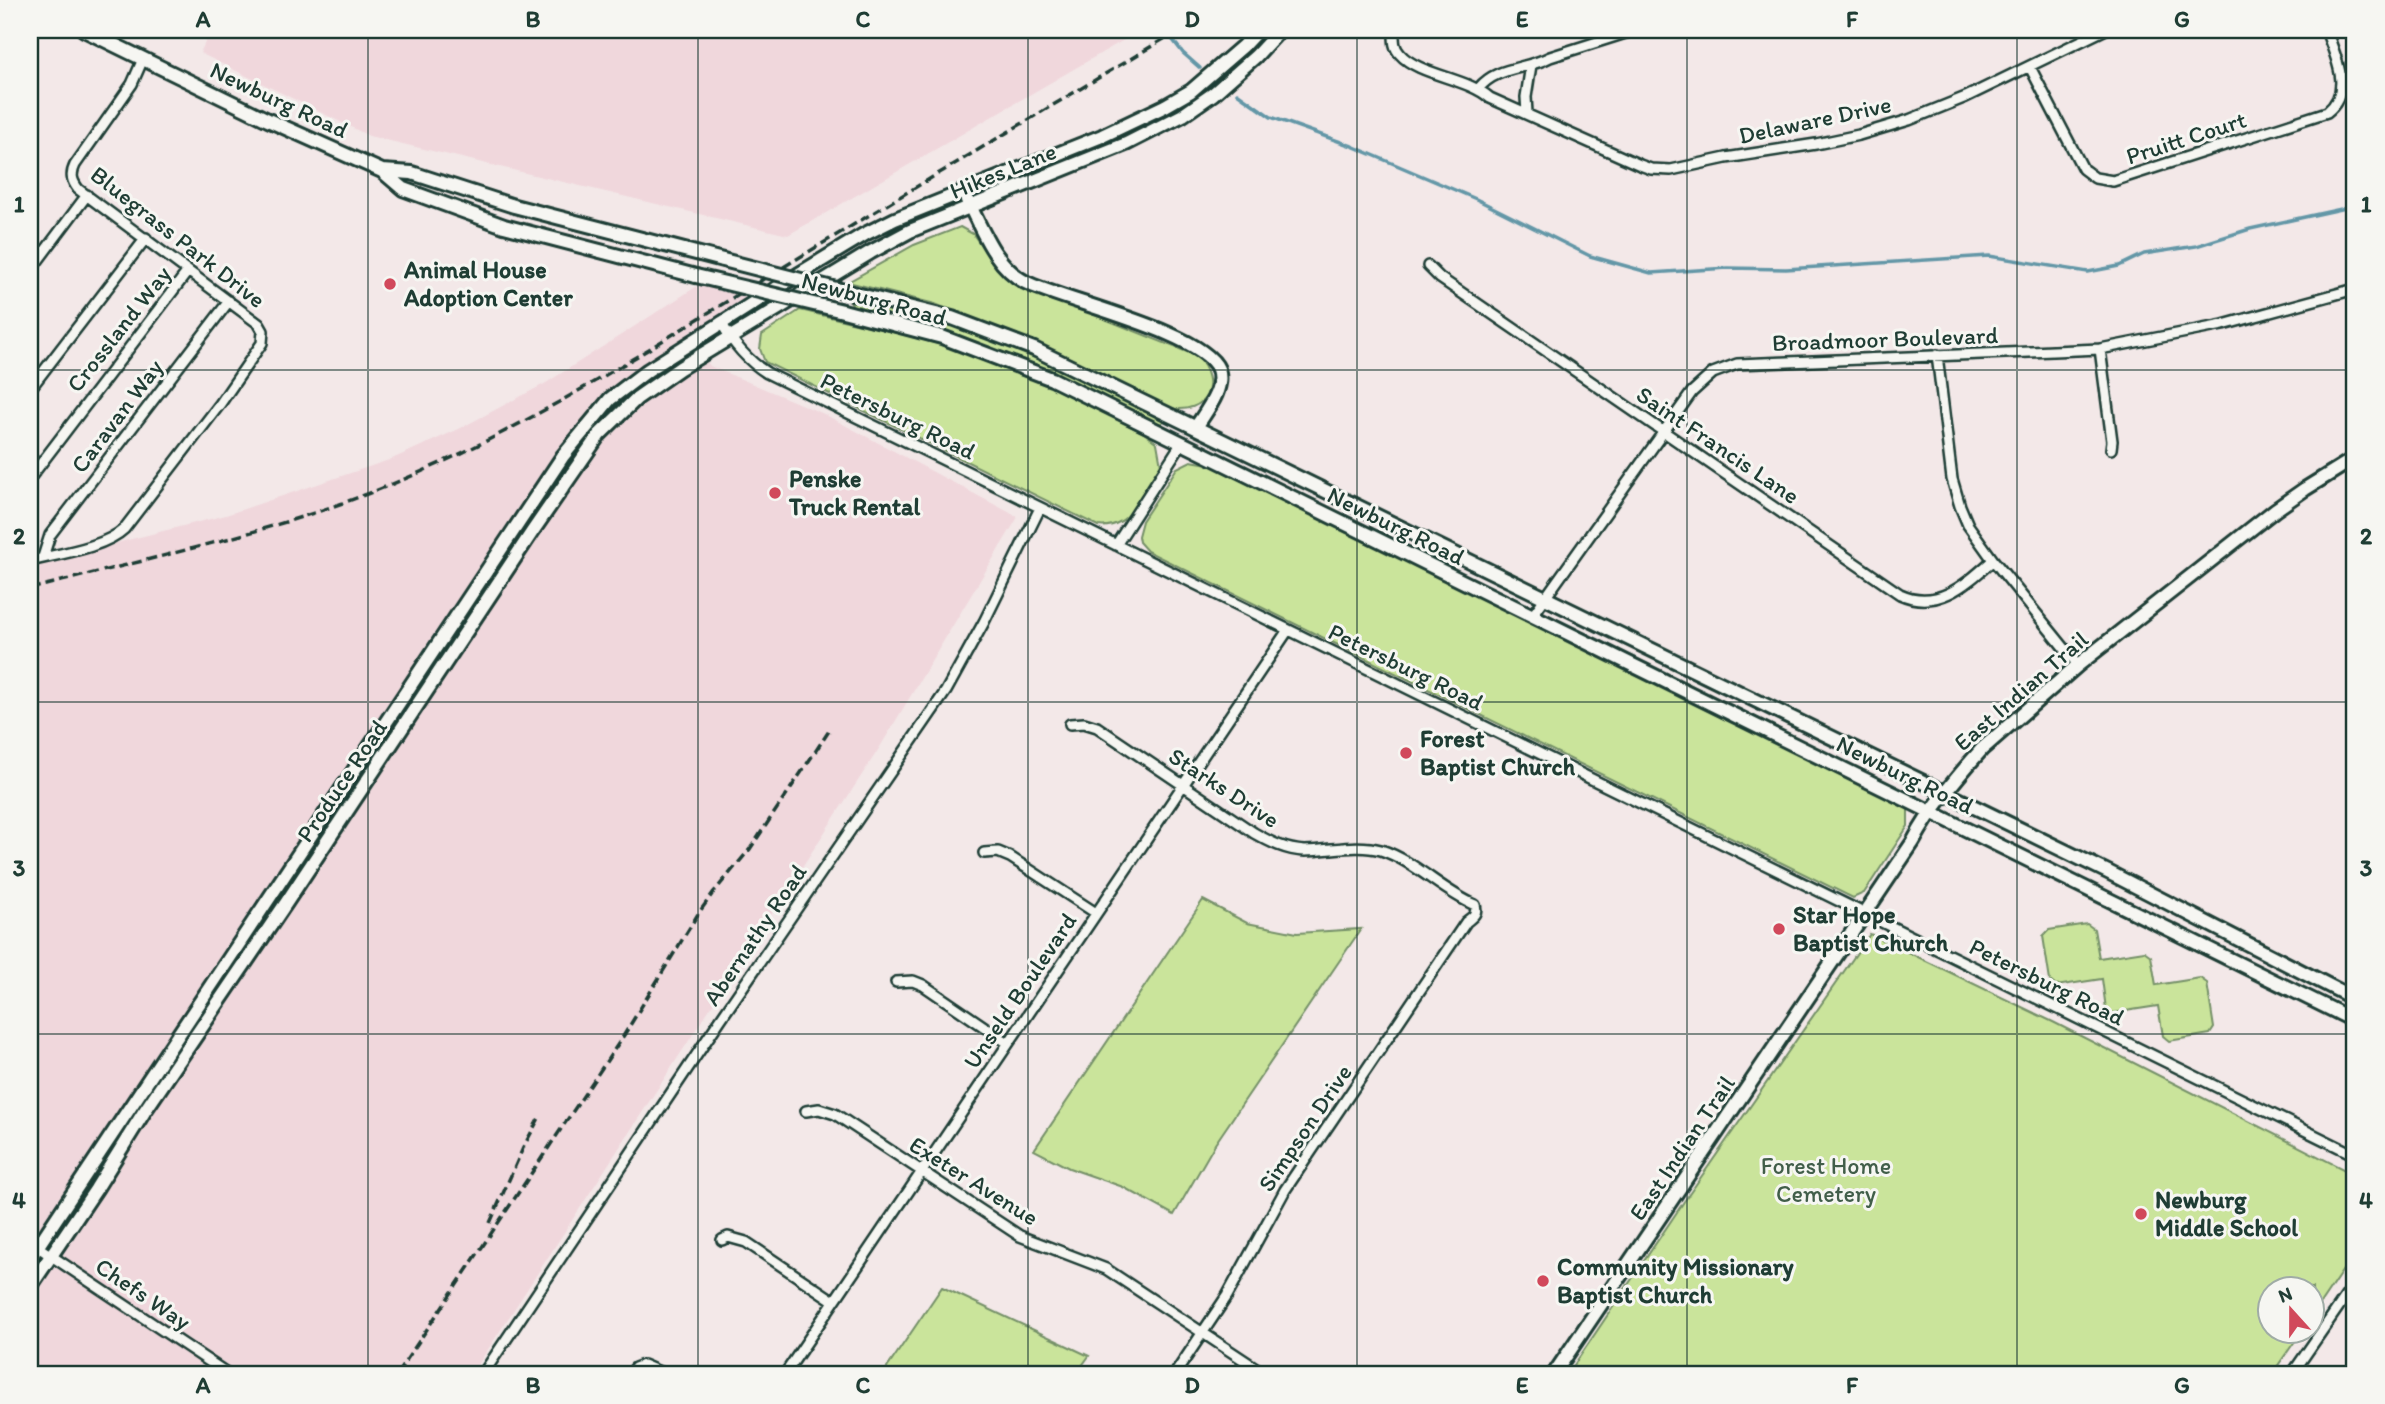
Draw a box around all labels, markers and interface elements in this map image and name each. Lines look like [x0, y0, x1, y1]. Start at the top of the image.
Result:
text: A [195, 5, 211, 33]
text: B [526, 5, 541, 33]
text: C [856, 5, 871, 33]
text: D [1184, 5, 1200, 33]
text: E [1516, 5, 1529, 33]
text: F [1846, 5, 1859, 33]
text: G [2174, 5, 2190, 33]
street label: Newburg Road [206, 55, 353, 144]
street label: Delaware Drive [1736, 89, 1894, 150]
street label: Pruitt Court [2122, 104, 2250, 171]
street label: Hikes Lane [945, 136, 1060, 205]
street label: Bluegrass Park Drive [85, 159, 271, 314]
text: 1 [14, 190, 25, 218]
text: 1 [2361, 190, 2372, 218]
place label: Animal House Adoption Center [403, 255, 573, 313]
street label: Crossland Way [60, 260, 177, 398]
street label: Newburg Road [798, 265, 950, 332]
marker: Animal House Adoption Center [382, 276, 398, 292]
street label: Broadmoor Boulevard [1771, 320, 1999, 357]
street label: Caravan Way [64, 353, 169, 478]
street label: Petersburg Road [816, 365, 981, 466]
street label: Saint Francis Lane [1631, 379, 1805, 510]
place label: Penske Truck Rental [788, 464, 921, 521]
street label: Newburg Road [1323, 480, 1470, 571]
marker: Penske Truck Rental [767, 485, 783, 501]
text: 2 [13, 522, 26, 550]
text: 2 [2360, 522, 2373, 550]
street label: Petersburg Road [1324, 616, 1489, 717]
street label: East Indian Trail [1948, 624, 2094, 757]
street label: Produce Road [290, 714, 393, 847]
place label: Forest Baptist Church [1420, 724, 1576, 782]
street label: Newburg Road [1832, 729, 1979, 820]
street label: Starks Drive [1163, 741, 1285, 834]
marker: Forest Baptist Church [1398, 745, 1414, 761]
text: 3 [13, 854, 26, 882]
text: 3 [2360, 854, 2373, 882]
street label: Abernathy Road [697, 859, 813, 1011]
place label: Star Hope Baptist Church [1793, 900, 1949, 958]
street label: Unseld Boulevard [957, 907, 1082, 1074]
marker: Star Hope Baptist Church [1771, 921, 1787, 937]
street label: Petersburg Road [1965, 931, 2130, 1032]
street label: Simpson Drive [1251, 1059, 1358, 1197]
street label: East Indian Trail [1622, 1070, 1741, 1226]
street label: Exeter Avenue [904, 1129, 1044, 1232]
park label: Forest Home Cemetery [1761, 1151, 1891, 1208]
place label: Newburg Middle School [2155, 1185, 2298, 1242]
text: 4 [12, 1186, 26, 1214]
text: 4 [2359, 1186, 2373, 1214]
marker: Newburg Middle School [2133, 1206, 2149, 1222]
street label: Chefs Way [90, 1251, 196, 1336]
place label: Community Missionary Baptist Church [1557, 1252, 1794, 1310]
marker: Community Missionary Baptist Church [1535, 1273, 1551, 1289]
north arrow [2256, 1274, 2326, 1344]
text: N [2275, 1282, 2295, 1308]
text: A [195, 1371, 211, 1399]
text: B [526, 1371, 541, 1399]
text: C [856, 1371, 871, 1399]
text: D [1184, 1371, 1200, 1399]
text: E [1516, 1371, 1529, 1399]
text: F [1846, 1371, 1859, 1399]
text: G [2174, 1371, 2190, 1399]

